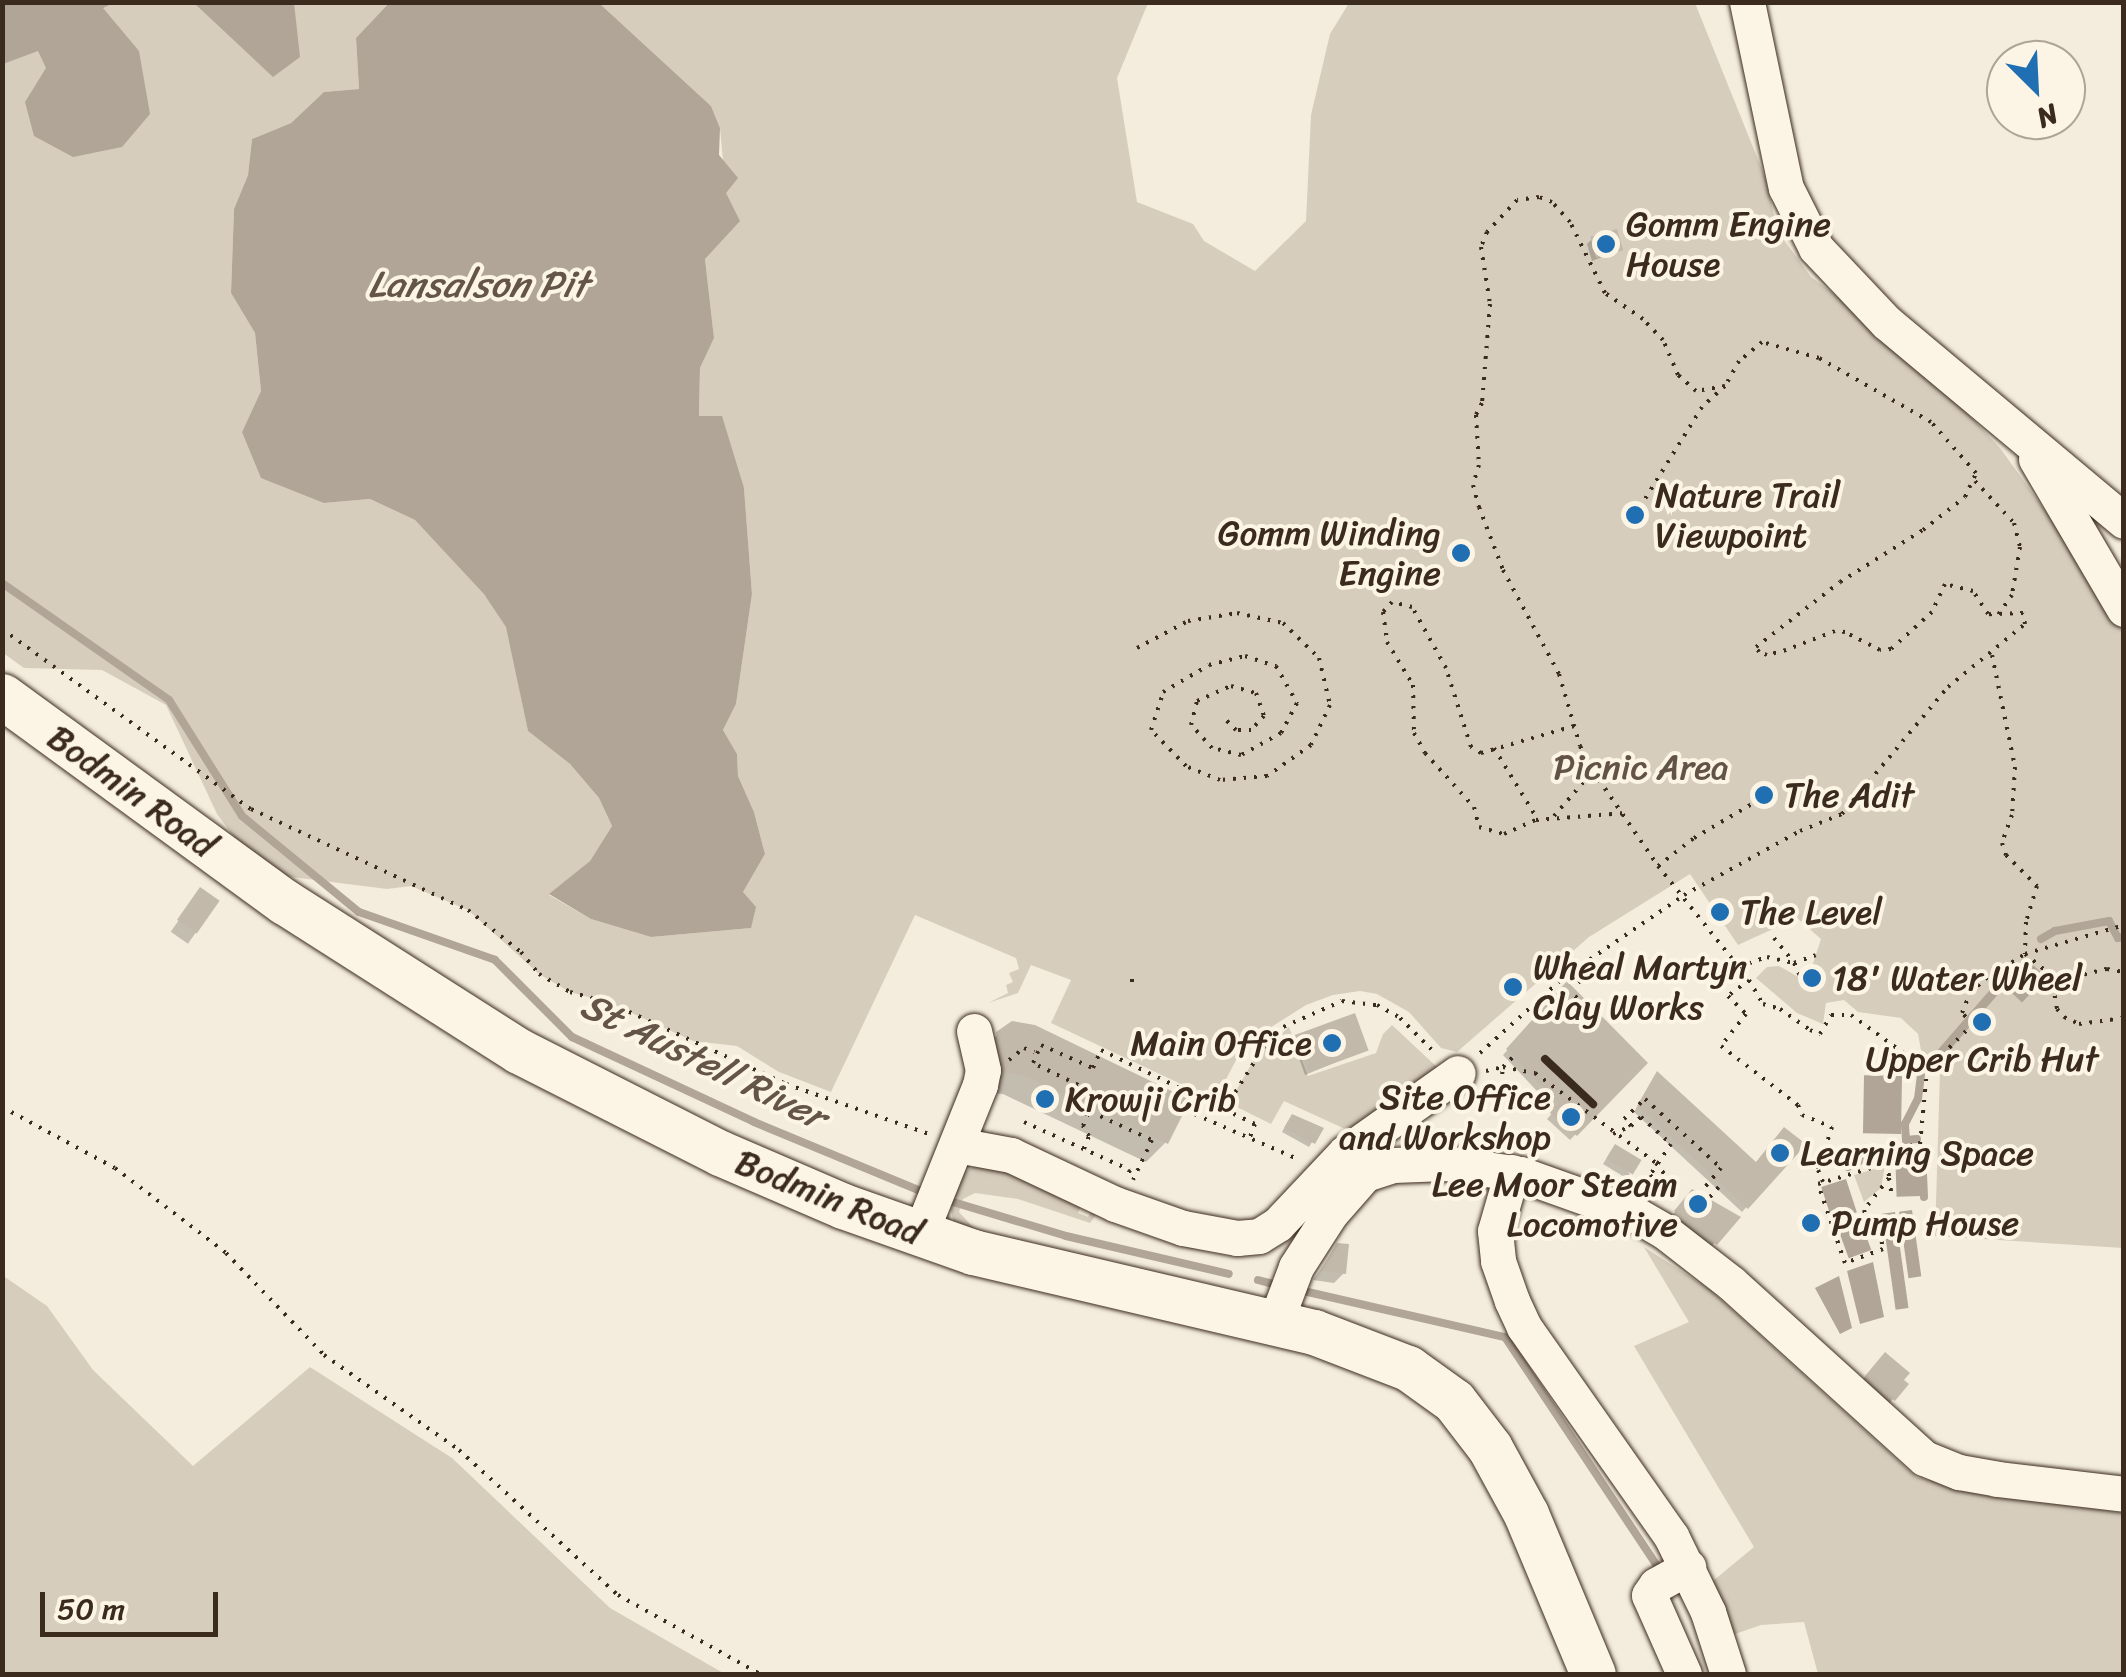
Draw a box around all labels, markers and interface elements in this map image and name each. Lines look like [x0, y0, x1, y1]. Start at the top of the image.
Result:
north arrow [1986, 40, 2086, 140]
text: N [2029, 90, 2066, 142]
place label: Gomm Engine House [1626, 203, 1831, 285]
marker: Gomm Engine House [1595, 233, 1617, 255]
water label: Lansalson Pit [367, 262, 589, 308]
place label: Nature Trail Viewpoint [1655, 474, 1839, 556]
marker: Nature Trail Viewpoint [1624, 504, 1646, 526]
place label: Gomm Winding Engine [1218, 512, 1441, 594]
marker: Gomm Winding Engine [1450, 542, 1472, 564]
street label: Bodmin Road [40, 716, 224, 866]
park label: Picnic Area [1553, 746, 1729, 788]
place label: The Adit [1784, 774, 1915, 816]
marker: The Adit [1753, 784, 1775, 806]
place label: The Level [1740, 891, 1883, 933]
marker: The Level [1709, 901, 1731, 923]
place label: Wheal Martyn Clay Works [1533, 946, 1746, 1028]
place label: 18' Water Wheel [1832, 957, 2083, 999]
marker: 18' Water Wheel [1801, 967, 1823, 989]
marker: Wheal Martyn Clay Works [1502, 976, 1524, 998]
water label: St Austell River [573, 982, 833, 1140]
marker: Upper Crib Hut [1971, 1011, 1993, 1033]
place label: Main Office [1129, 1022, 1312, 1064]
marker: Main Office [1321, 1032, 1343, 1054]
place label: Upper Crib Hut [1865, 1038, 2099, 1080]
place label: Site Office and Workshop [1340, 1076, 1551, 1158]
place label: Krowji Crib [1065, 1078, 1236, 1120]
marker: Krowji Crib [1034, 1088, 1056, 1110]
marker: Site Office and Workshop [1560, 1106, 1582, 1128]
place label: Learning Space [1800, 1132, 2034, 1174]
street label: Bodmin Road [729, 1140, 929, 1254]
marker: Learning Space [1769, 1142, 1791, 1164]
place label: Lee Moor Steam Locomotive [1429, 1163, 1678, 1245]
marker: Lee Moor Steam Locomotive [1687, 1193, 1709, 1215]
place label: Pump House [1831, 1202, 2020, 1244]
marker: Pump House [1800, 1212, 1822, 1234]
scale bar [45, 1572, 222, 1634]
text: 50 m [57, 1582, 125, 1636]

